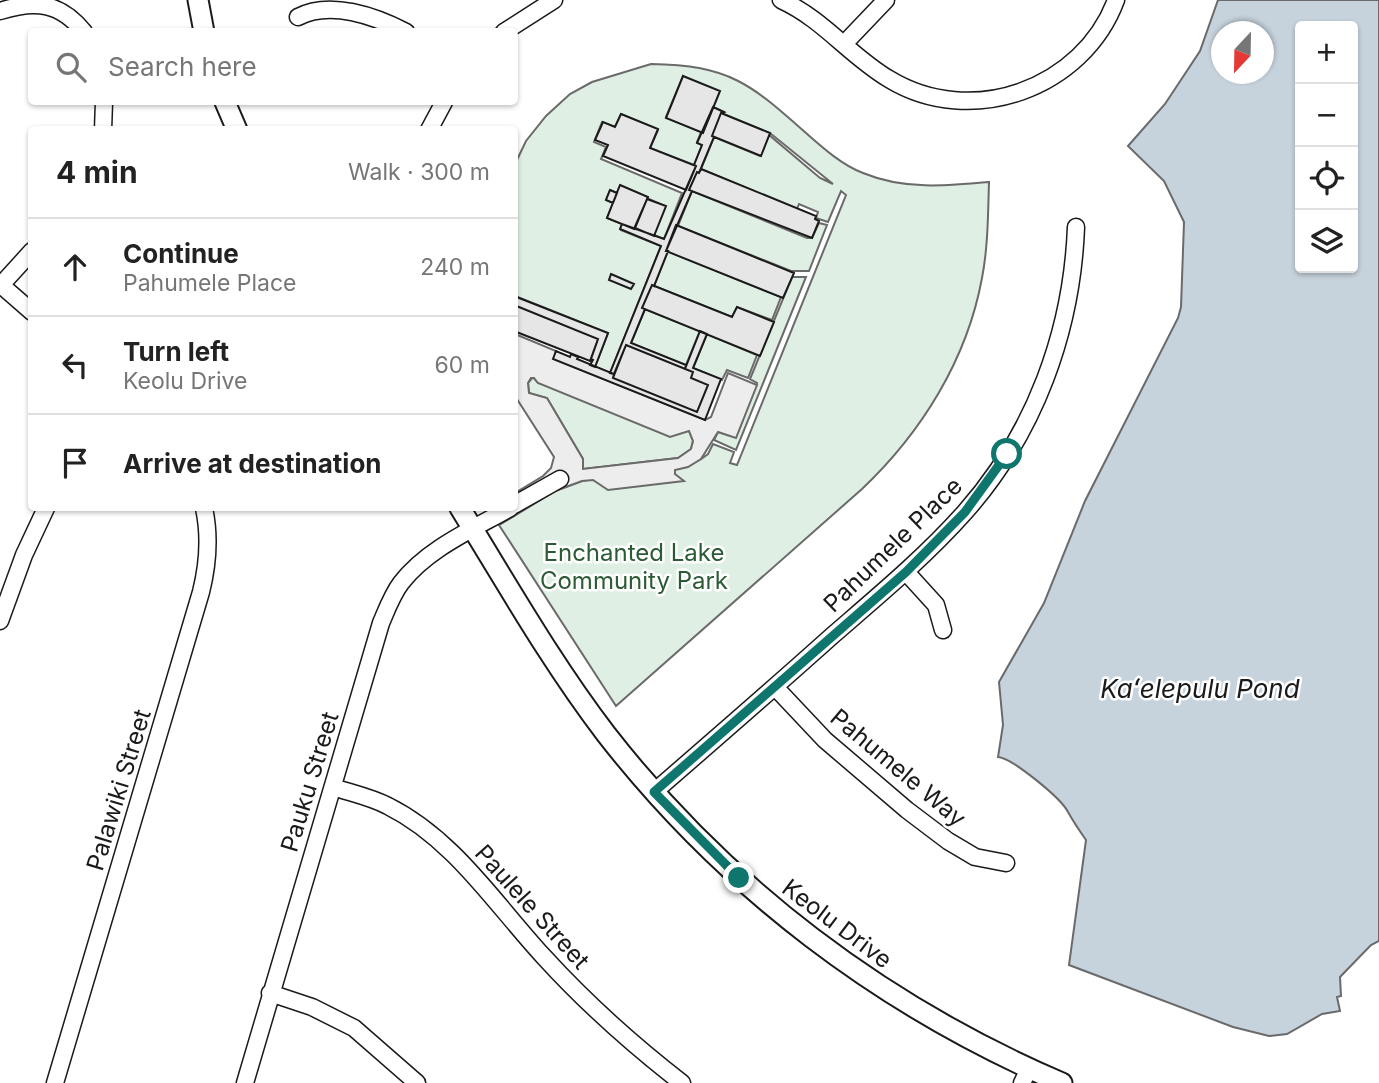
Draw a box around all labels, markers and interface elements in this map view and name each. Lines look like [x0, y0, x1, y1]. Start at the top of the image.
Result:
north arrow [1211, 21, 1274, 84]
map controls [1295, 21, 1358, 273]
button: + [1295, 21, 1358, 84]
search box [28, 28, 518, 105]
icon: search [52, 48, 90, 86]
text: Search here [108, 51, 257, 82]
button: − [1295, 84, 1358, 147]
button: locate [1295, 147, 1358, 210]
text: 4 min [56, 154, 138, 190]
text: Walk · 300 m [348, 158, 490, 186]
button: layers [1295, 210, 1358, 273]
text: Continue [123, 238, 239, 269]
icon: ahead [56, 248, 94, 286]
text: 240 m [420, 253, 490, 281]
text: Pahumele Place [123, 269, 297, 297]
text: Turn left [123, 336, 229, 367]
icon: left [56, 346, 94, 384]
text: 60 m [435, 351, 490, 379]
text: Keolu Drive [123, 367, 247, 395]
route start [991, 438, 1022, 469]
icon: arrive [56, 444, 94, 482]
text: Arrive at destination [123, 448, 382, 479]
street label: Pahumele Place [817, 471, 968, 618]
park label: Enchanted Lake Community Park [540, 538, 728, 595]
water label: Kaʻelepulu Pond [1100, 673, 1300, 704]
street label: Pahumele Way [825, 703, 972, 833]
street label: Palawiki Street [80, 706, 157, 874]
street label: Pauku Street [274, 708, 345, 855]
street label: Paulele Street [469, 839, 596, 975]
route end [723, 862, 754, 893]
street label: Keolu Drive [777, 873, 898, 974]

